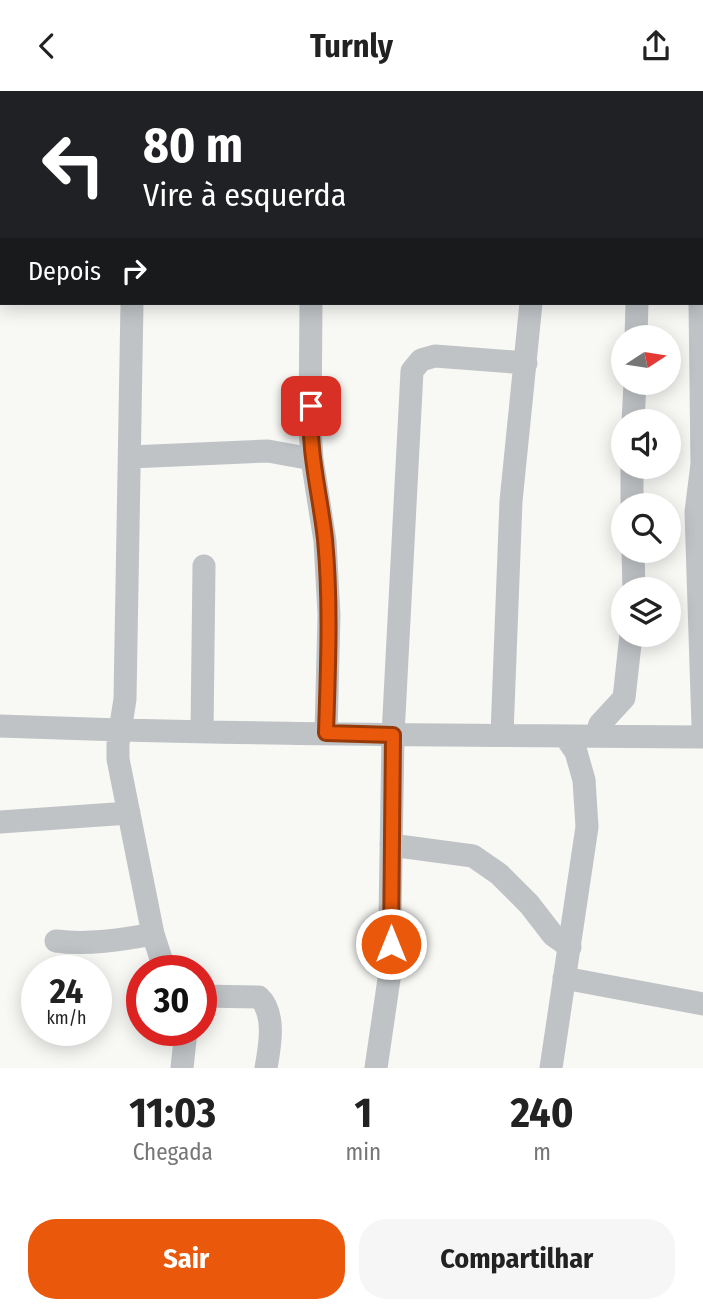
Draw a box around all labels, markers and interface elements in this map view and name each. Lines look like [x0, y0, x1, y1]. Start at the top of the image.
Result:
icon: back [28, 27, 66, 65]
text: Turnly [310, 27, 393, 65]
icon: share [637, 27, 675, 65]
text: 80 m [143, 116, 243, 175]
icon: left [28, 119, 119, 210]
text: Vire à esquerda [143, 176, 346, 214]
icon: right [115, 252, 153, 290]
text: Depois [28, 256, 101, 287]
north arrow [611, 325, 681, 395]
map controls [611, 325, 681, 647]
pin [281, 376, 341, 436]
icon: arrive [292, 387, 330, 425]
button: sound [611, 409, 681, 479]
button: search [611, 493, 681, 563]
button: layers [611, 577, 681, 647]
position arrow [354, 907, 428, 981]
speed limit sign: 30 [126, 955, 217, 1046]
text: 24 [50, 970, 83, 1012]
text: km/h [46, 1007, 87, 1029]
text: 11:03 [129, 1088, 216, 1138]
text: 1 [354, 1088, 372, 1138]
text: 240 [510, 1088, 574, 1138]
text: Chegada [133, 1138, 213, 1166]
text: min [346, 1138, 381, 1166]
text: m [533, 1138, 551, 1166]
button: Sair [28, 1219, 345, 1299]
button: Compartilhar [359, 1219, 675, 1299]

